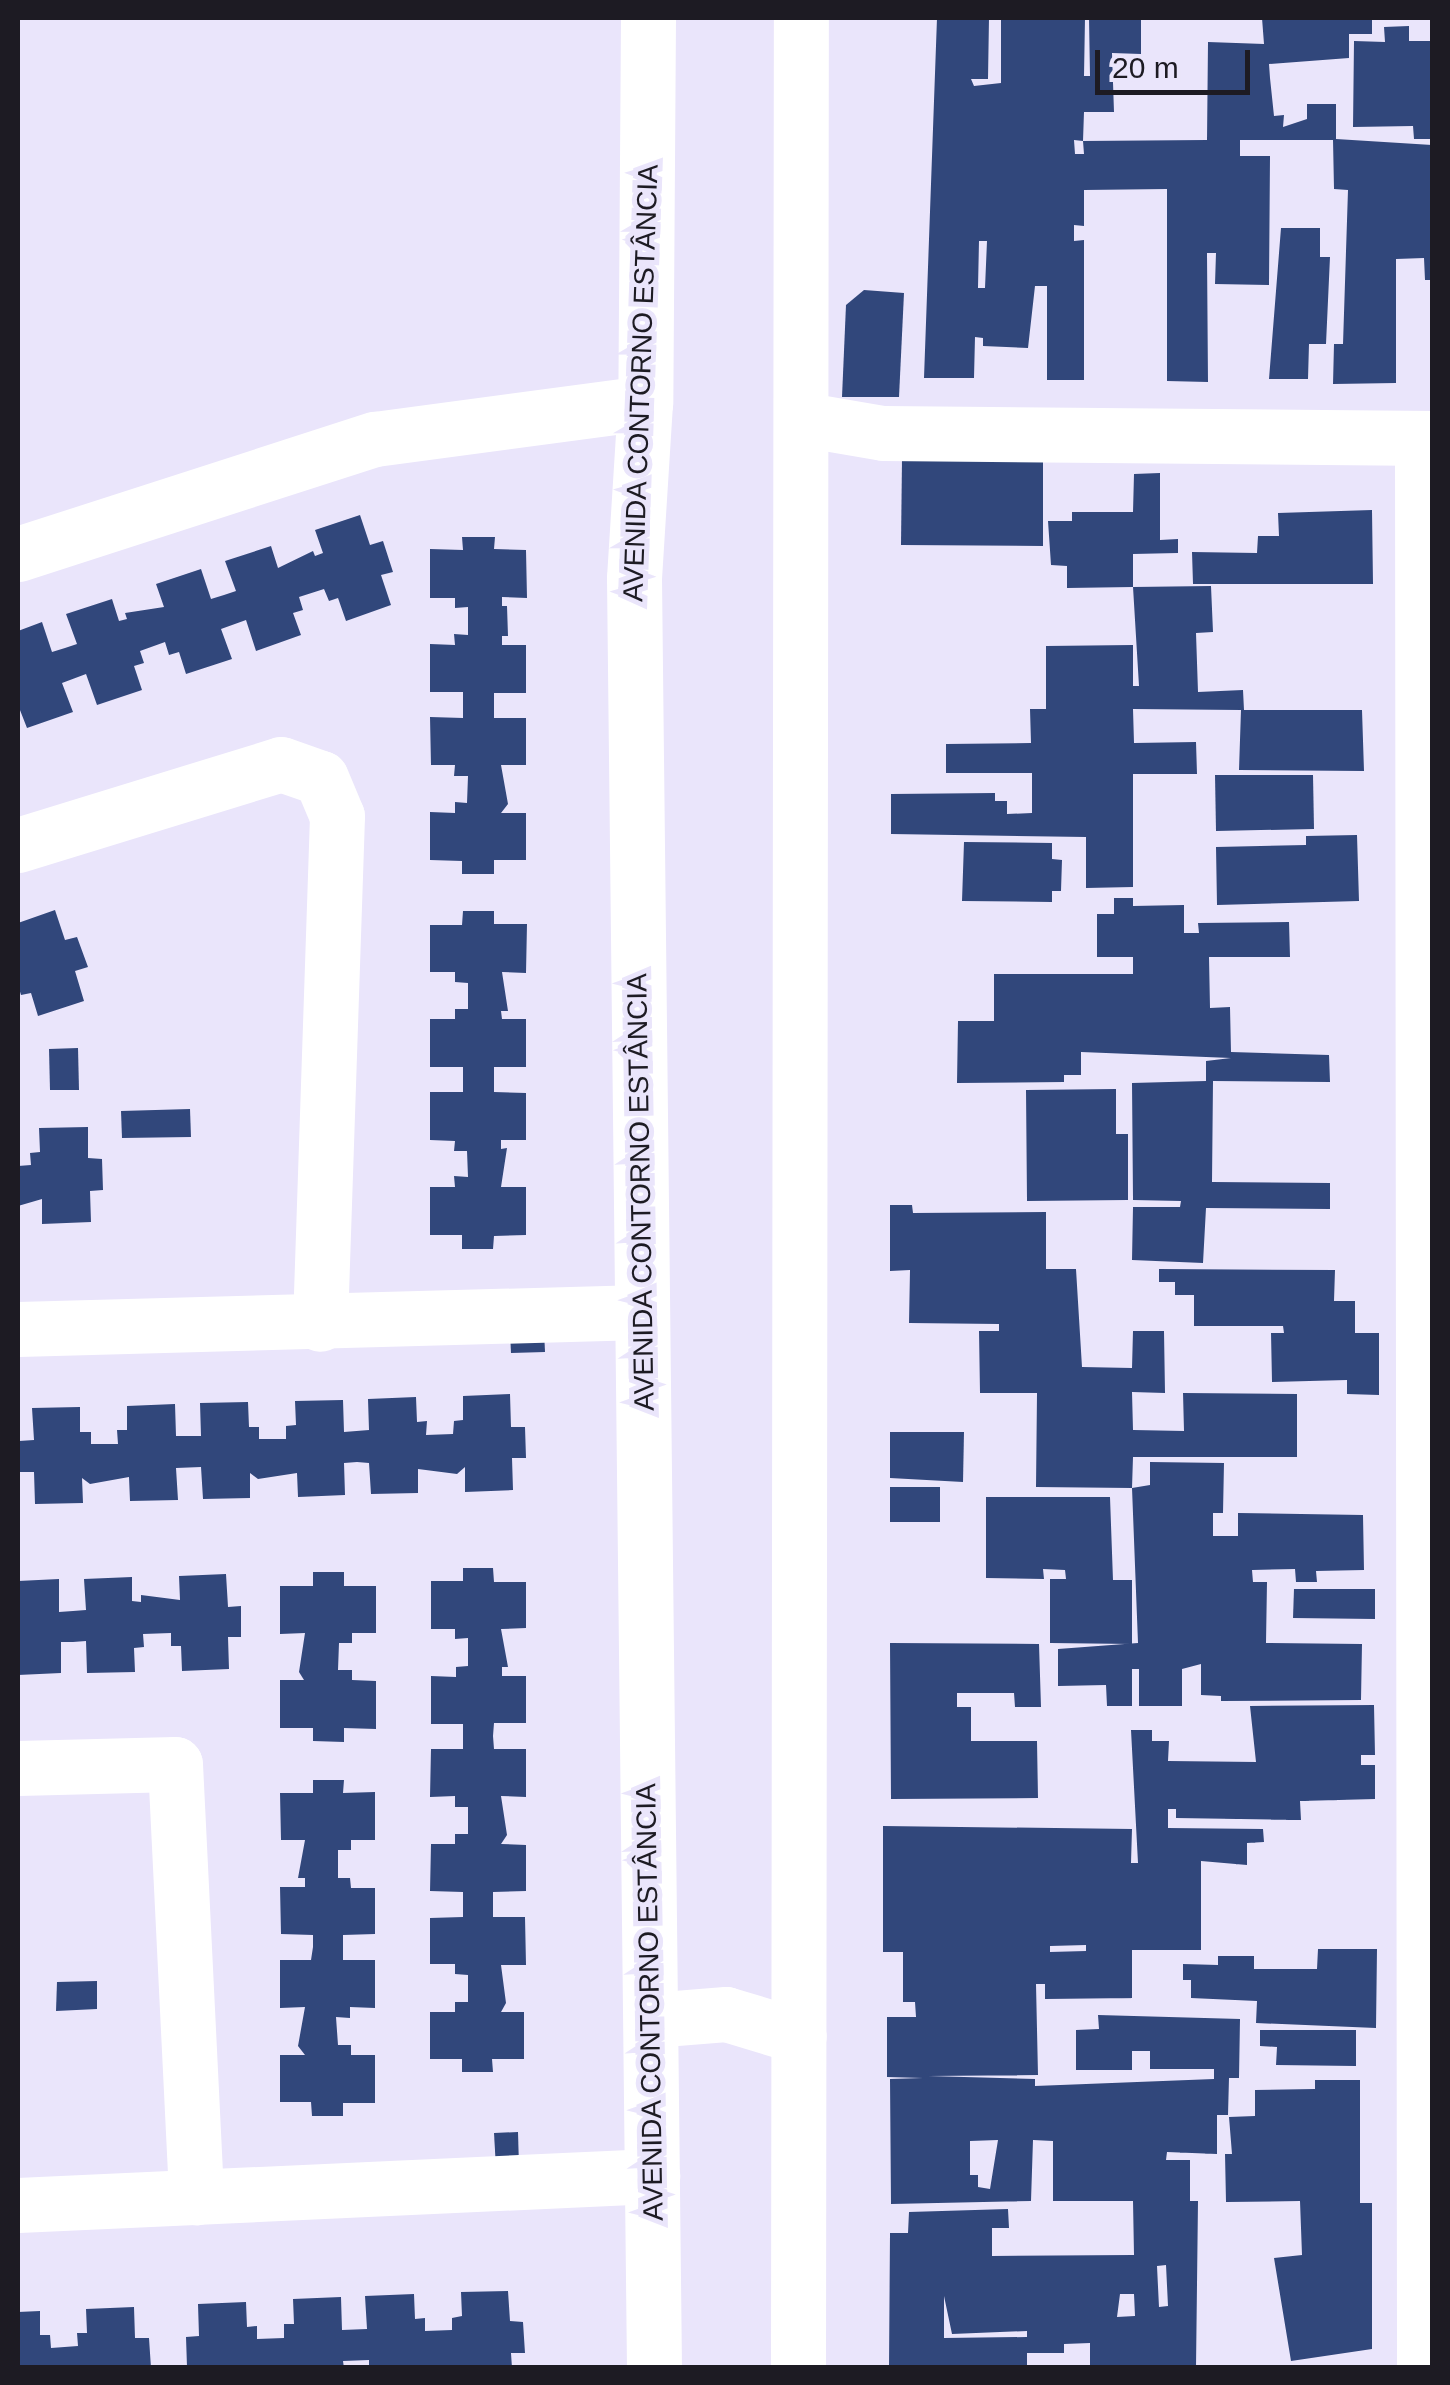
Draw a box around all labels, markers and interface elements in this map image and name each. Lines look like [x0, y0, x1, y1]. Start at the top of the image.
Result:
scale bar [1100, 30, 1255, 92]
text: 20 m [1112, 51, 1179, 84]
street label: AVENIDA CONTORNO ESTÂNCIA [617, 163, 665, 603]
street label: AVENIDA CONTORNO ESTÂNCIA [620, 972, 662, 1412]
street label: AVENIDA CONTORNO ESTÂNCIA [629, 1782, 671, 2222]

